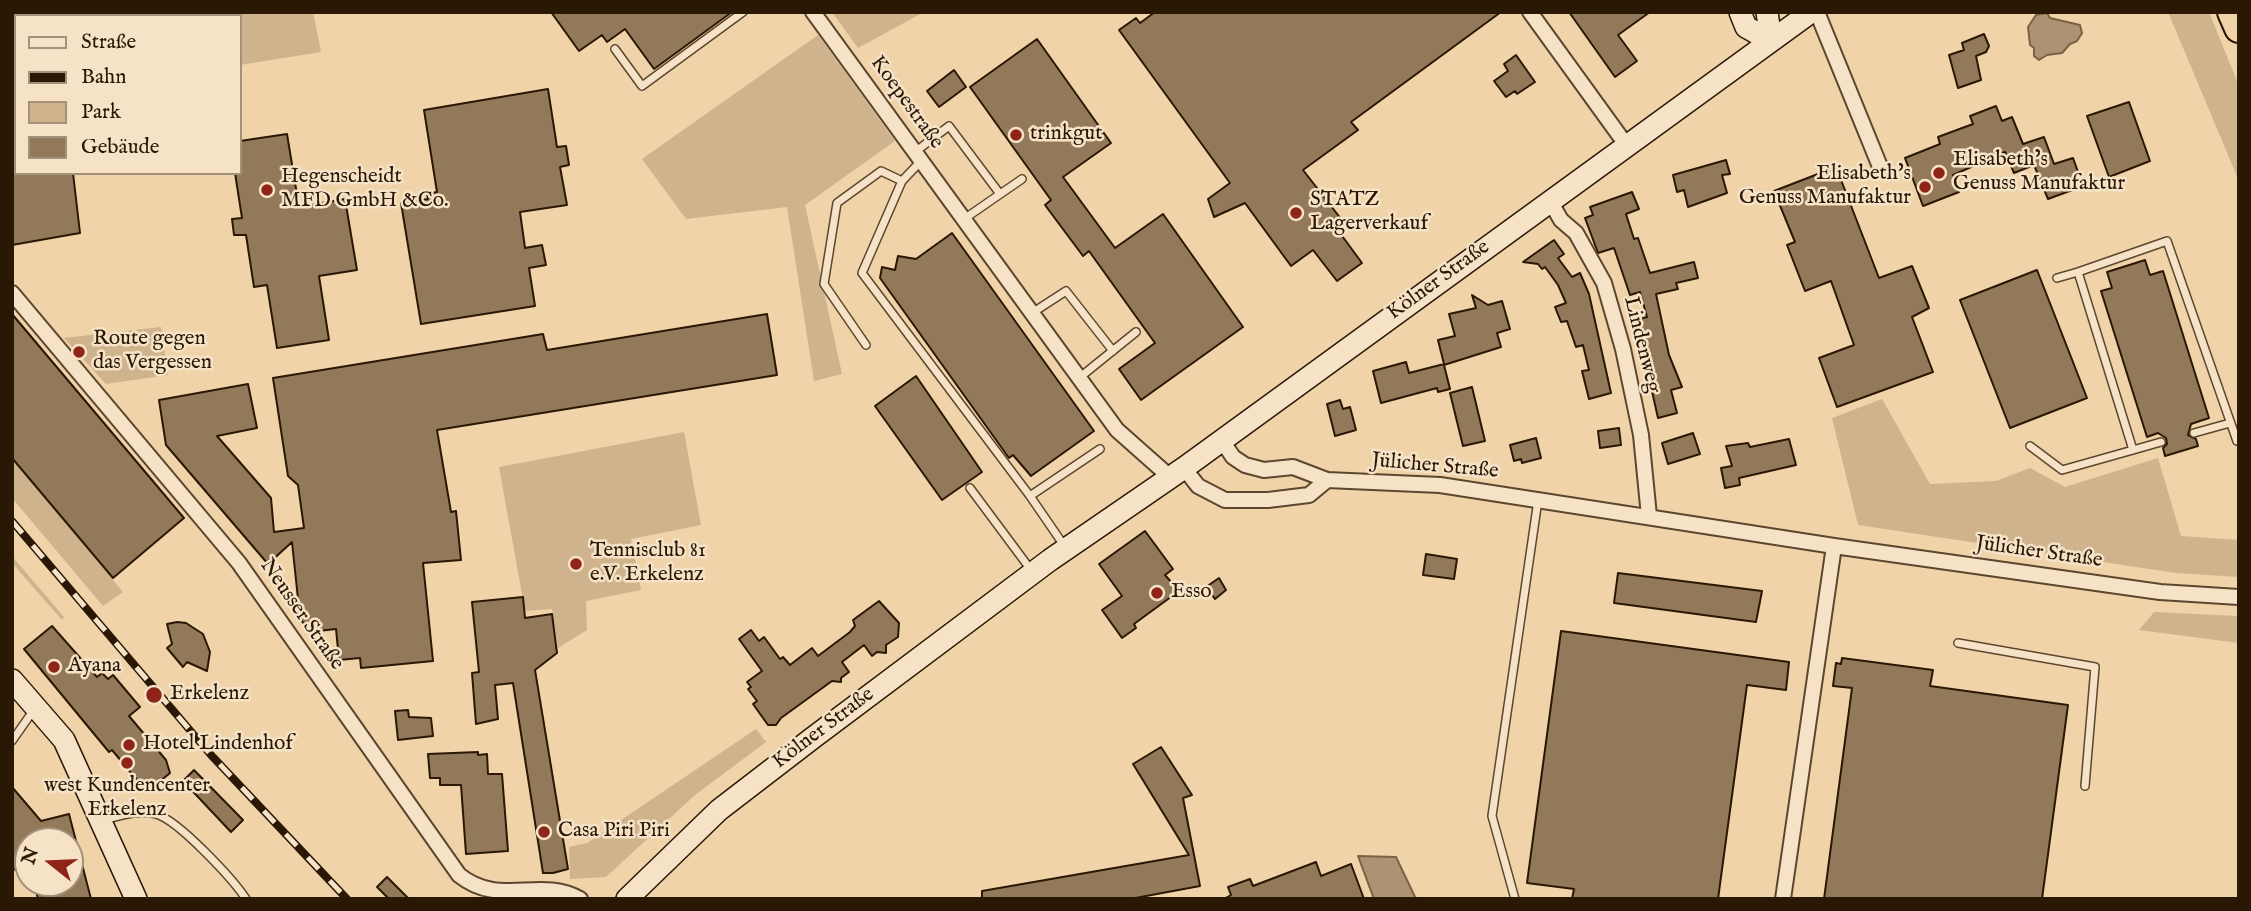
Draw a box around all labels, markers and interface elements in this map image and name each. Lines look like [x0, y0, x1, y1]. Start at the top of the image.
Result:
legend [14, 14, 242, 175]
text: Straße [81, 29, 136, 56]
street label: Koepestraße [864, 52, 948, 154]
text: Bahn [81, 64, 126, 91]
text: Park [81, 99, 121, 126]
place label: trinkgut [1030, 122, 1102, 148]
marker: trinkgut [1008, 127, 1024, 143]
text: Gebäude [81, 134, 159, 161]
place label: Elisabeth’s Genuss Manufaktur [1953, 148, 2125, 198]
place label: Elisabeth's Genuss Manufaktur [1739, 162, 1911, 212]
place label: Hegenscheidt MFD GmbH &Co. [281, 165, 448, 215]
marker: Elisabeth’s Genuss Manufaktur [1931, 165, 1947, 181]
marker: Elisabeth's Genuss Manufaktur [1917, 179, 1933, 195]
marker: Hegenscheidt MFD GmbH &Co. [259, 182, 275, 198]
place label: STATZ Lagerverkauf [1310, 188, 1428, 238]
marker: STATZ Lagerverkauf [1288, 205, 1304, 221]
street label: Kölner Straße [1383, 235, 1495, 327]
street label: Lindenweg [1617, 294, 1665, 396]
place label: Route gegen das Vergessen [93, 327, 212, 377]
marker: Route gegen das Vergessen [71, 344, 87, 360]
street label: Jülicher Straße [1370, 449, 1500, 485]
street label: Jülicher Straße [1974, 532, 2104, 574]
place label: Tennisclub 81 e.V. Erkelenz [590, 539, 706, 589]
street label: Neusser Straße [253, 554, 349, 676]
marker: Tennisclub 81 e.V. Erkelenz [568, 556, 584, 572]
place label: Esso [1171, 580, 1212, 606]
marker: Esso [1149, 585, 1165, 601]
place label: Ayana [68, 654, 121, 680]
marker: Ayana [46, 659, 62, 675]
place label: Erkelenz [170, 682, 249, 708]
street label: Kölner Straße [768, 683, 880, 775]
marker: Erkelenz [144, 685, 164, 705]
place label: Hotel Lindenhof [143, 732, 293, 758]
marker: Hotel Lindenhof [121, 737, 137, 753]
marker: west Kundencenter Erkelenz [119, 755, 135, 771]
place label: west Kundencenter Erkelenz [44, 774, 210, 824]
place label: Casa Piri Piri [558, 819, 670, 845]
marker: Casa Piri Piri [536, 824, 552, 840]
north arrow [14, 827, 84, 897]
text: N [17, 845, 45, 868]

